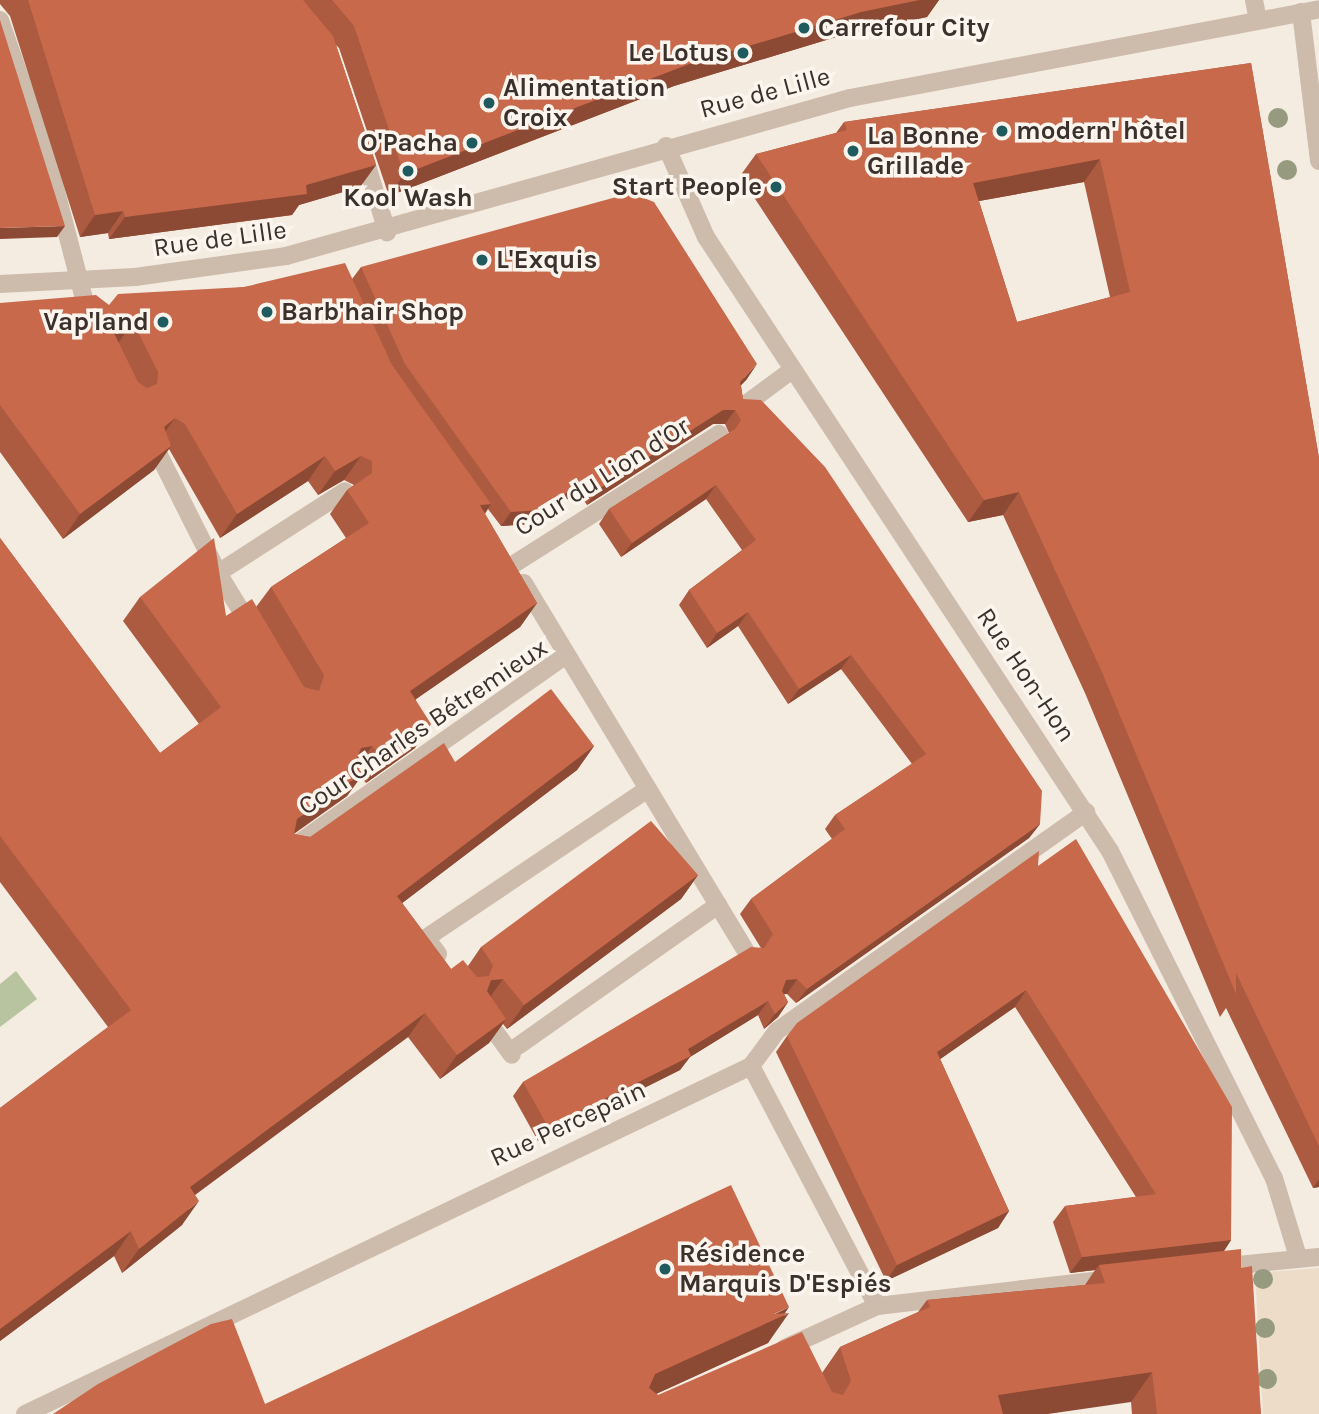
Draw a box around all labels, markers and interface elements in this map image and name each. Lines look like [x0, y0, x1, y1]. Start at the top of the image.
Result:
place label: Carrefour City [818, 12, 990, 44]
marker: Carrefour City [796, 20, 812, 36]
place label: Le Lotus [628, 37, 729, 69]
marker: Le Lotus [735, 45, 751, 61]
street label: Rue de Lille [696, 61, 834, 125]
place label: Alimentation Croix [503, 72, 666, 134]
marker: Alimentation Croix [481, 95, 497, 111]
place label: modern' hôtel [1016, 115, 1186, 147]
place label: La Bonne Grillade [867, 120, 979, 182]
marker: modern' hôtel [994, 123, 1010, 139]
place label: O'Pacha [360, 127, 458, 159]
marker: O'Pacha [464, 135, 480, 151]
marker: La Bonne Grillade [845, 143, 861, 159]
marker: Kool Wash [400, 163, 416, 179]
place label: Start People [612, 171, 762, 203]
marker: Start People [768, 179, 784, 195]
place label: Kool Wash [343, 182, 473, 214]
street label: Rue de Lille [152, 214, 288, 264]
place label: L'Exquis [496, 244, 598, 276]
marker: L'Exquis [474, 252, 490, 268]
place label: Barb'hair Shop [281, 296, 464, 328]
marker: Barb'hair Shop [259, 304, 275, 320]
place label: Vap'land [43, 306, 149, 338]
marker: Vap'land [155, 314, 171, 330]
street label: Cour du Lion d'Or [509, 411, 695, 543]
street label: Rue Hon-Hon [970, 602, 1082, 748]
street label: Cour Charles Bétremieux [293, 632, 553, 822]
street label: Rue Percepain [485, 1074, 651, 1174]
place label: Résidence Marquis D'Espiés [679, 1238, 891, 1300]
marker: Résidence Marquis D'Espiés [657, 1261, 673, 1277]

